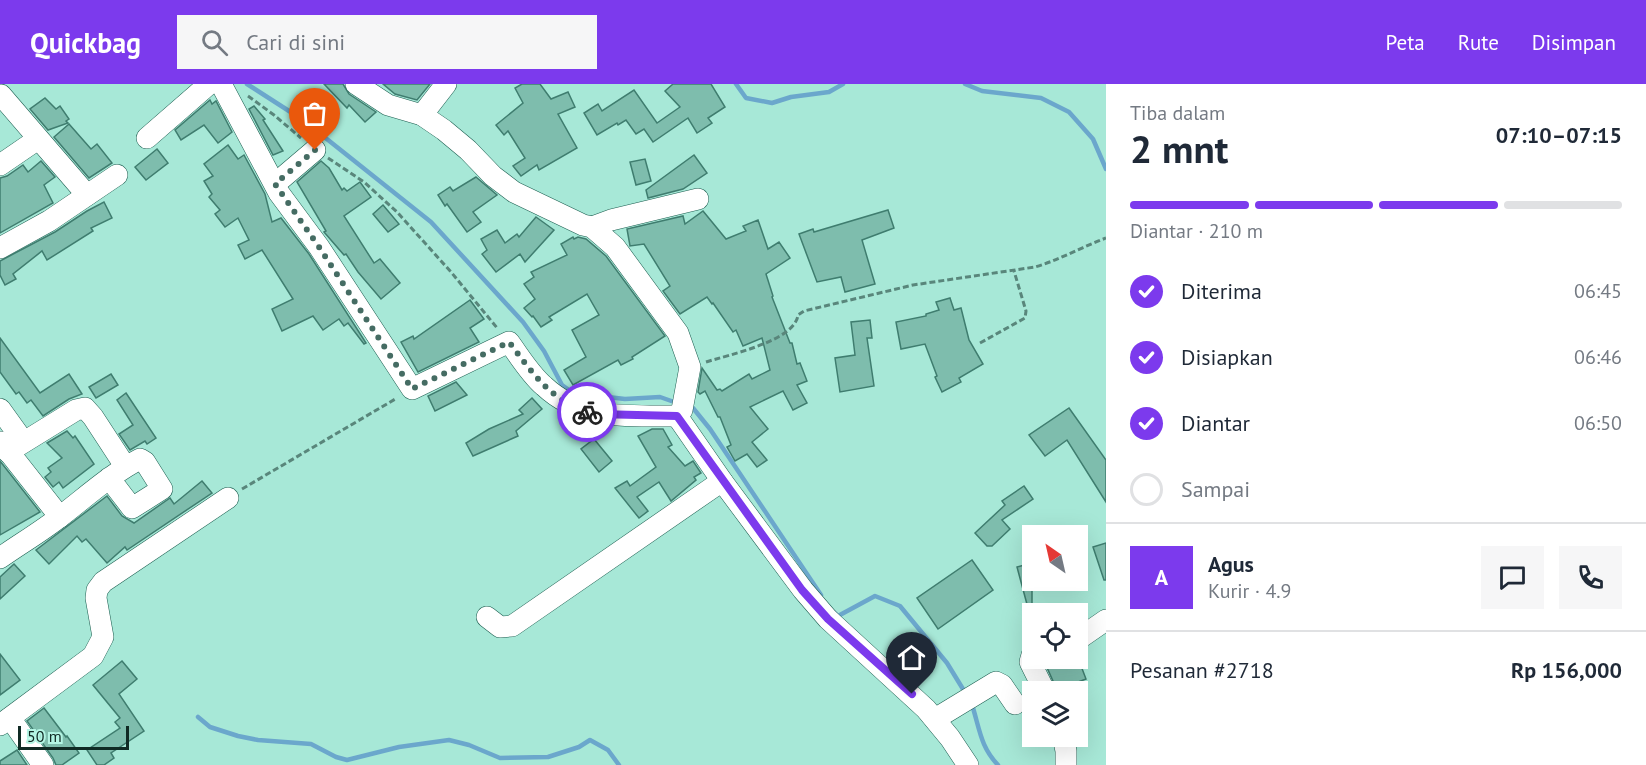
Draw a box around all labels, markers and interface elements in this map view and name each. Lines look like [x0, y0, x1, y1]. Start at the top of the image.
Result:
search box [177, 15, 597, 69]
text: Quickbag [30, 24, 141, 61]
icon: search [198, 26, 231, 59]
text: Cari di sini [246, 28, 345, 56]
text: Peta [1385, 29, 1425, 56]
text: Rute [1458, 29, 1499, 56]
text: Disimpan [1532, 29, 1616, 56]
pin [289, 88, 340, 150]
icon: bag [298, 97, 331, 130]
text: Tiba dalam [1130, 100, 1225, 126]
text: 07:10–07:15 [1496, 121, 1622, 149]
text: 2 mnt [1130, 123, 1228, 174]
text: Diantar · 210 m [1130, 218, 1263, 244]
icon: check [1130, 275, 1163, 308]
text: Diterima [1181, 277, 1262, 305]
text: 06:45 [1574, 278, 1622, 304]
icon: check [1130, 341, 1163, 374]
text: Disiapkan [1181, 343, 1273, 371]
text: 06:46 [1574, 344, 1622, 370]
courier [557, 382, 617, 442]
icon: bike [571, 396, 604, 429]
icon: check [1130, 407, 1163, 440]
text: Diantar [1181, 409, 1250, 437]
text: 06:50 [1574, 410, 1622, 436]
text: Sampai [1181, 475, 1250, 503]
north arrow [1022, 525, 1088, 591]
map controls [1022, 525, 1088, 747]
button: chat [1481, 546, 1544, 609]
button: phone [1559, 546, 1622, 609]
text: Agus [1208, 550, 1254, 578]
text: A [1155, 563, 1168, 591]
text: Kurir · 4.9 [1208, 578, 1291, 604]
button: locate [1022, 603, 1088, 669]
pin [886, 632, 937, 694]
icon: home [895, 641, 928, 674]
text: Pesanan #2718 [1130, 656, 1274, 684]
text: Rp 156,000 [1511, 656, 1622, 684]
button: layers [1022, 681, 1088, 747]
scale bar [18, 723, 129, 750]
text: 50 m [27, 726, 62, 746]

